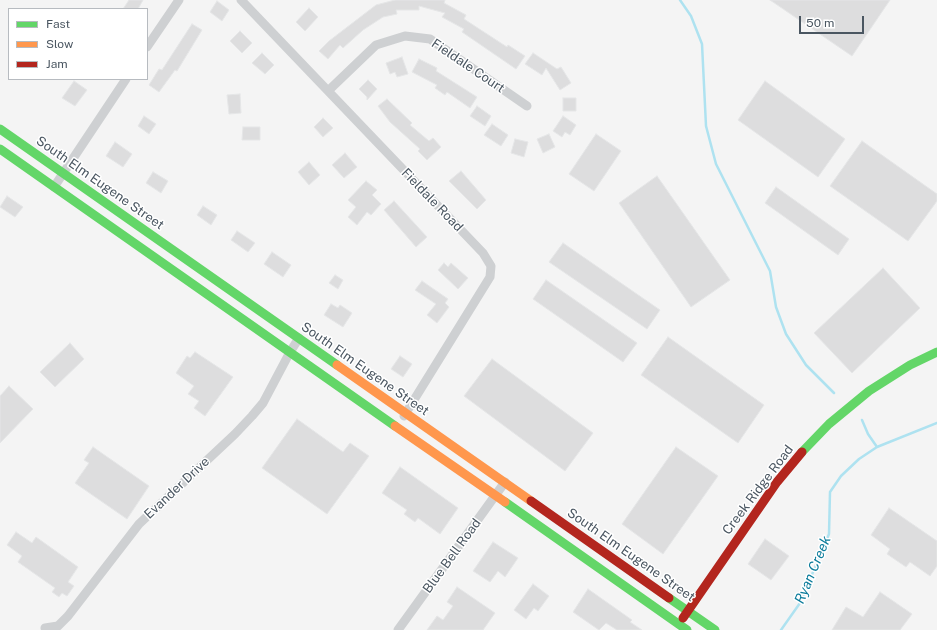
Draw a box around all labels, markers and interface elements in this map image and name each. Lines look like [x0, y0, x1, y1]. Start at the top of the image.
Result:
legend [8, 8, 148, 80]
scale bar [801, 8, 866, 34]
text: 50 m [806, 16, 834, 30]
text: Fast [46, 17, 70, 31]
street label: Fieldale Court [428, 36, 508, 96]
text: Slow [46, 37, 73, 51]
text: Jam [46, 57, 68, 71]
street label: South Elm Eugene Street [33, 133, 167, 233]
street label: Fieldale Road [398, 165, 466, 235]
street label: South Elm Eugene Street [298, 319, 432, 419]
street label: Creek Ridge Road [719, 442, 797, 538]
street label: Evander Drive [141, 454, 213, 522]
street label: South Elm Eugene Street [564, 505, 698, 605]
street label: Blue Bell Road [420, 516, 484, 596]
water label: Ryan Creek [791, 534, 835, 606]

